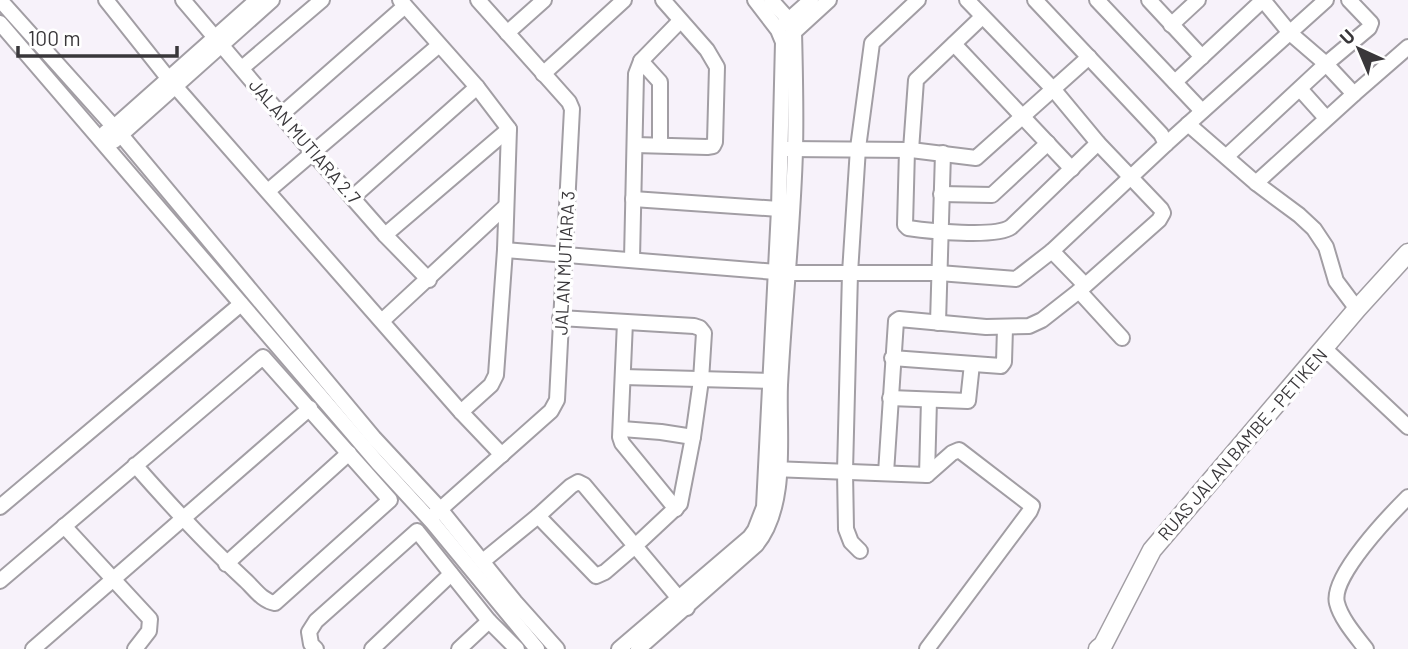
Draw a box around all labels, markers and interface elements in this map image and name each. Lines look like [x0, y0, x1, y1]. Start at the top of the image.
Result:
scale bar [18, 14, 177, 58]
north arrow [1324, 14, 1394, 84]
text: U [1335, 24, 1359, 49]
text: 100 m [28, 25, 81, 50]
street label: JALAN MUTIARA 2.7 [245, 74, 366, 208]
street label: JALAN MUTIARA 3 [549, 190, 579, 336]
street label: RUAS JALAN BAMBE - PETIKEN [1153, 343, 1331, 545]

